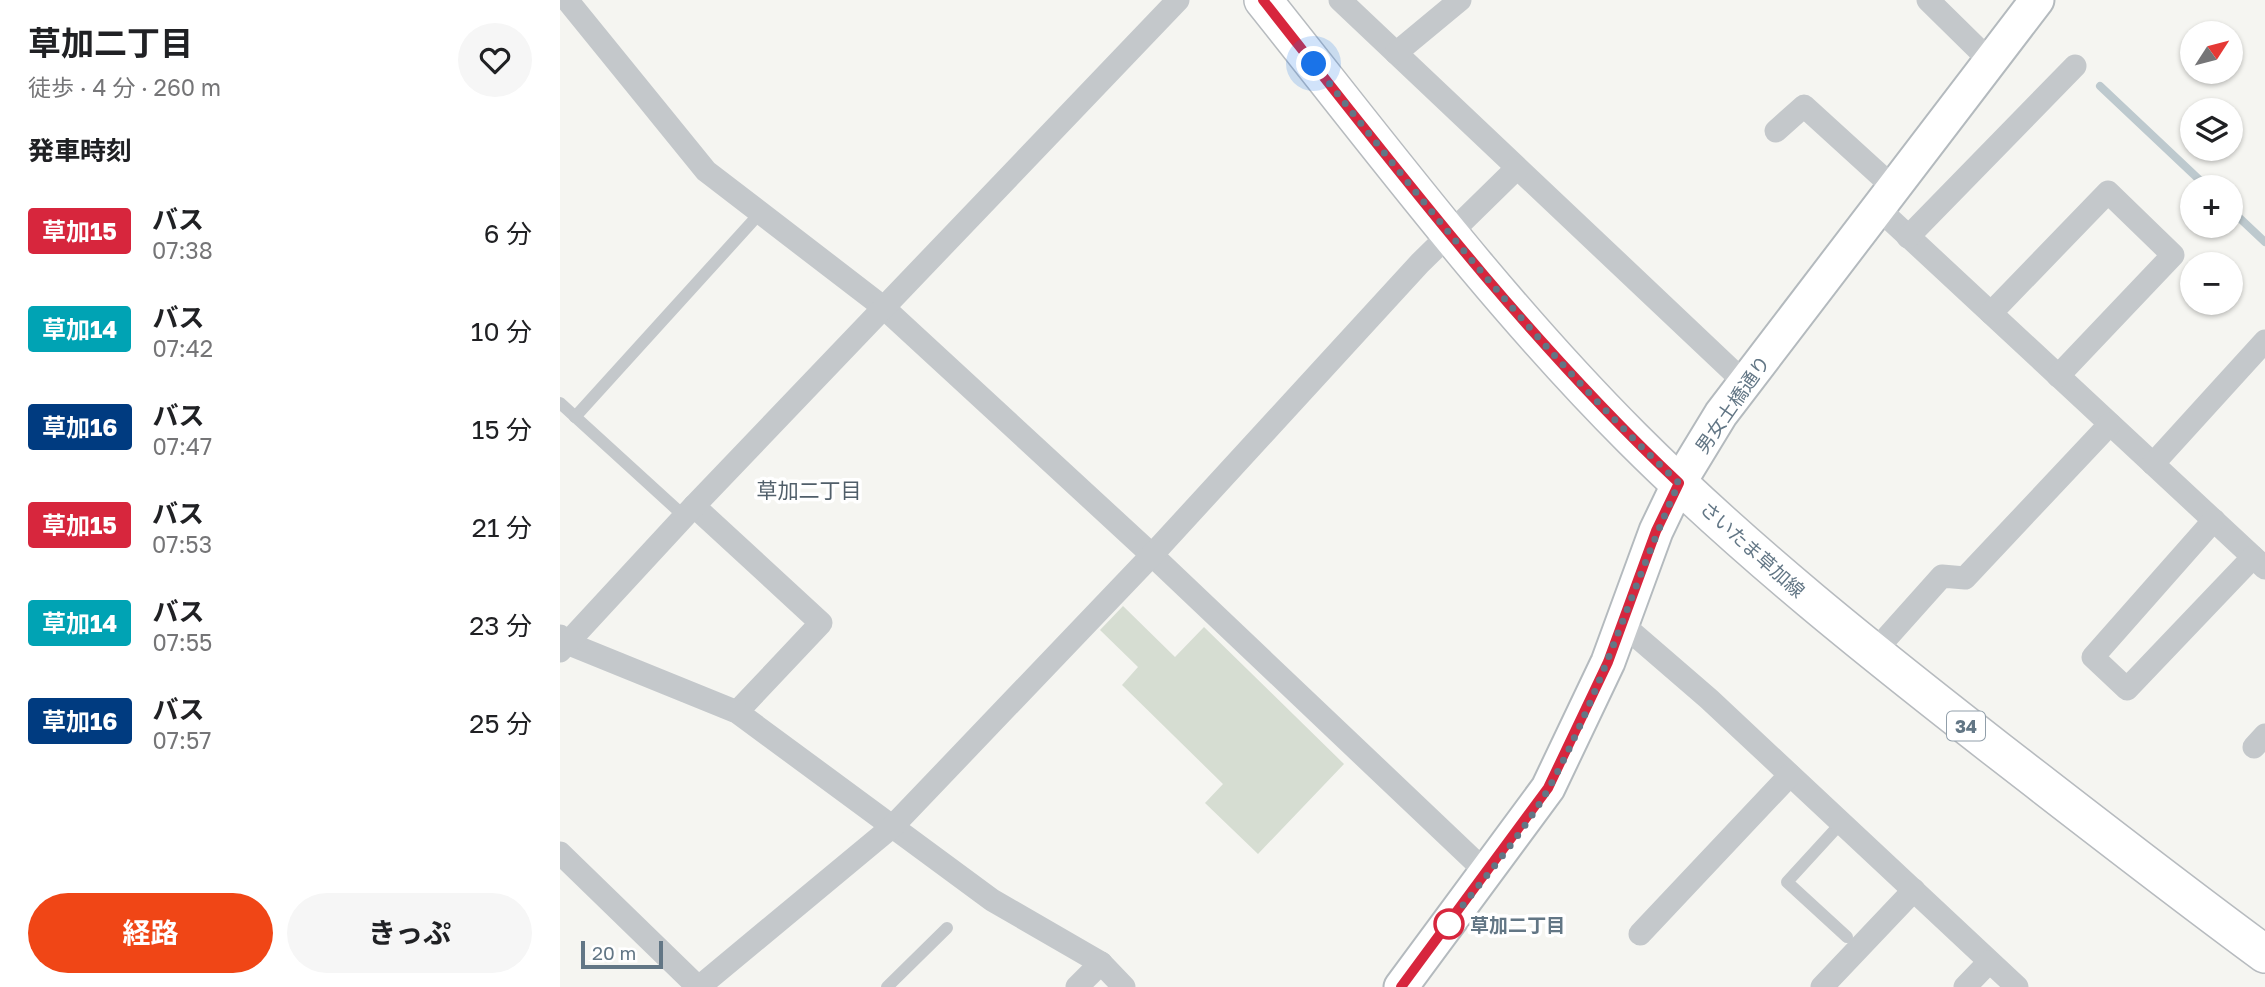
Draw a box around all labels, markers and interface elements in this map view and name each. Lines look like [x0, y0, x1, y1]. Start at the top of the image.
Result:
north arrow [2180, 21, 2244, 84]
map controls [2180, 21, 2243, 315]
text: 草加二丁目 [28, 23, 193, 62]
button: heart [458, 23, 532, 97]
your location [1296, 46, 1331, 81]
text: 徒歩 · 4 分 · 260 m [28, 73, 221, 101]
button: layers [2180, 98, 2243, 161]
text: 発車時刻 [28, 135, 132, 166]
button: + [2180, 175, 2243, 238]
text: バス [152, 204, 204, 235]
text: 草加15 [42, 216, 117, 245]
text: 6 分 [484, 218, 532, 249]
text: 07:38 [152, 236, 213, 264]
button: − [2180, 252, 2243, 315]
text: バス [152, 302, 204, 333]
text: 草加14 [42, 314, 117, 343]
text: 10 分 [471, 316, 532, 347]
text: 07:42 [152, 334, 213, 362]
street label: 男女土橋通り [1690, 351, 1774, 457]
text: バス [153, 400, 205, 431]
text: 草加16 [42, 412, 118, 441]
text: 15 分 [472, 414, 532, 445]
text: 07:47 [153, 432, 212, 460]
district label: 草加二丁目 [757, 477, 862, 503]
street label: さいたま草加線 [1696, 496, 1810, 602]
text: バス [152, 498, 204, 529]
text: 草加15 [42, 510, 117, 539]
text: 21 分 [472, 512, 532, 543]
text: 07:53 [152, 530, 212, 558]
text: バス [152, 596, 204, 627]
text: 草加14 [42, 608, 117, 637]
text: 23 分 [469, 610, 532, 641]
text: 07:55 [152, 628, 212, 656]
text: バス [153, 694, 205, 725]
text: 草加16 [42, 706, 118, 735]
text: 25 分 [469, 708, 532, 739]
road number: 34 [1947, 712, 1985, 740]
text: 07:57 [153, 726, 212, 754]
button: 経路 [28, 893, 273, 973]
button: きっぷ [287, 893, 532, 973]
marker: 草加二丁目 [1434, 909, 1464, 939]
place label: 草加二丁目 [1470, 913, 1565, 936]
scale bar [581, 938, 663, 970]
text: 20 m [592, 941, 636, 964]

